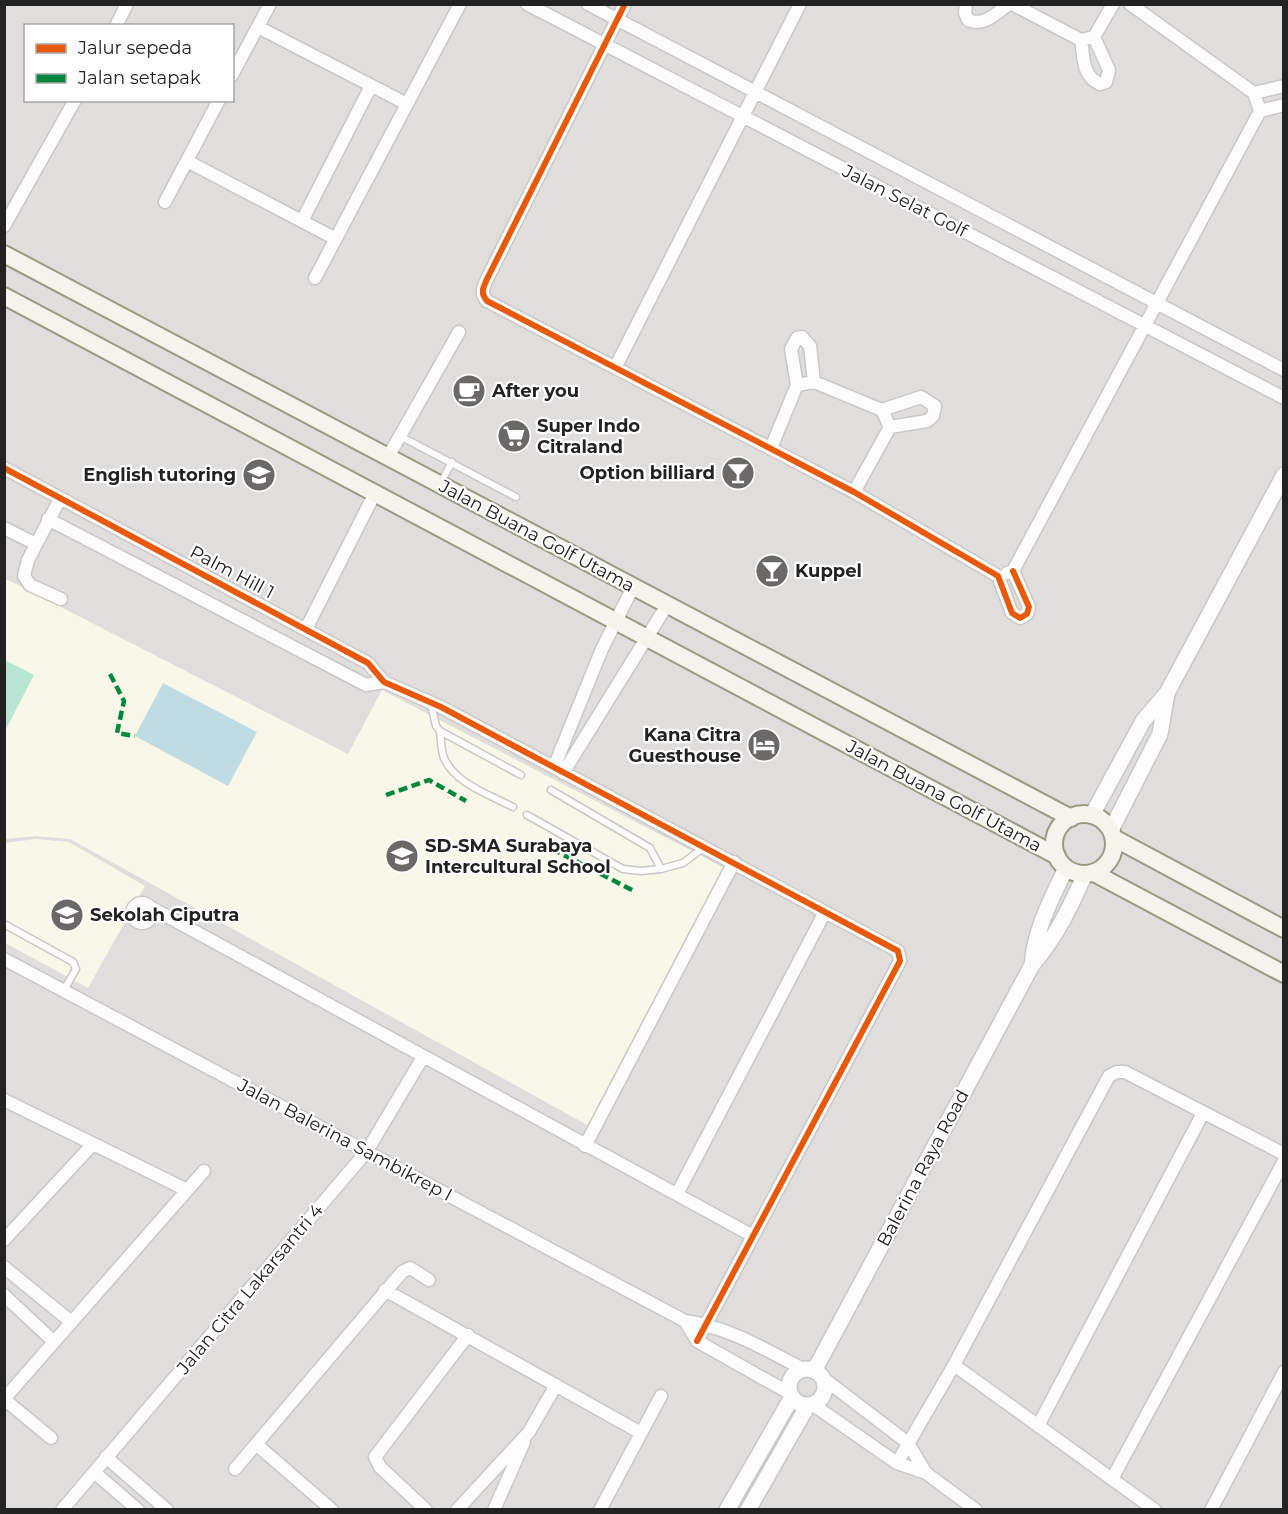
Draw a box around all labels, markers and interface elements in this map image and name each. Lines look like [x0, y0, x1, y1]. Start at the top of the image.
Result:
legend [24, 24, 234, 102]
text: Jalur sepeda [77, 37, 192, 59]
text: Jalan setapak [77, 67, 201, 89]
street label: Jalan Selat Golf [838, 160, 972, 242]
cafe icon: After you [451, 373, 487, 409]
place label: After you [491, 380, 579, 402]
place label: Super Indo Citraland [537, 415, 640, 458]
supermarket icon: Super Indo Citraland [496, 418, 532, 454]
bar icon: Option billiard [720, 455, 756, 491]
school or university icon: English tutoring [241, 457, 277, 493]
place label: Option billiard [580, 462, 715, 484]
place label: English tutoring [83, 464, 236, 486]
street label: Jalan Buana Golf Utama [435, 475, 638, 597]
street label: Palm Hill 1 [186, 541, 278, 603]
bar icon: Kuppel [754, 553, 790, 589]
place label: Kuppel [795, 560, 862, 582]
place label: Kana Citra Guesthouse [628, 724, 741, 767]
hotel icon: Kana Citra Guesthouse [746, 727, 782, 763]
street label: Jalan Buana Golf Utama [842, 735, 1045, 857]
place label: SD-SMA Surabaya Intercultural School [425, 835, 611, 878]
school or university icon: SD-SMA Surabaya Intercultural School [384, 838, 420, 874]
school or university icon: Sekolah Ciputra [49, 897, 85, 933]
place label: Sekolah Ciputra [90, 904, 239, 926]
street label: Jalan Balerina Sambikrep I [233, 1073, 456, 1206]
street label: Balerina Raya Road [872, 1086, 974, 1250]
street label: Jalan Citra Lakarsantri 4 [172, 1199, 328, 1379]

